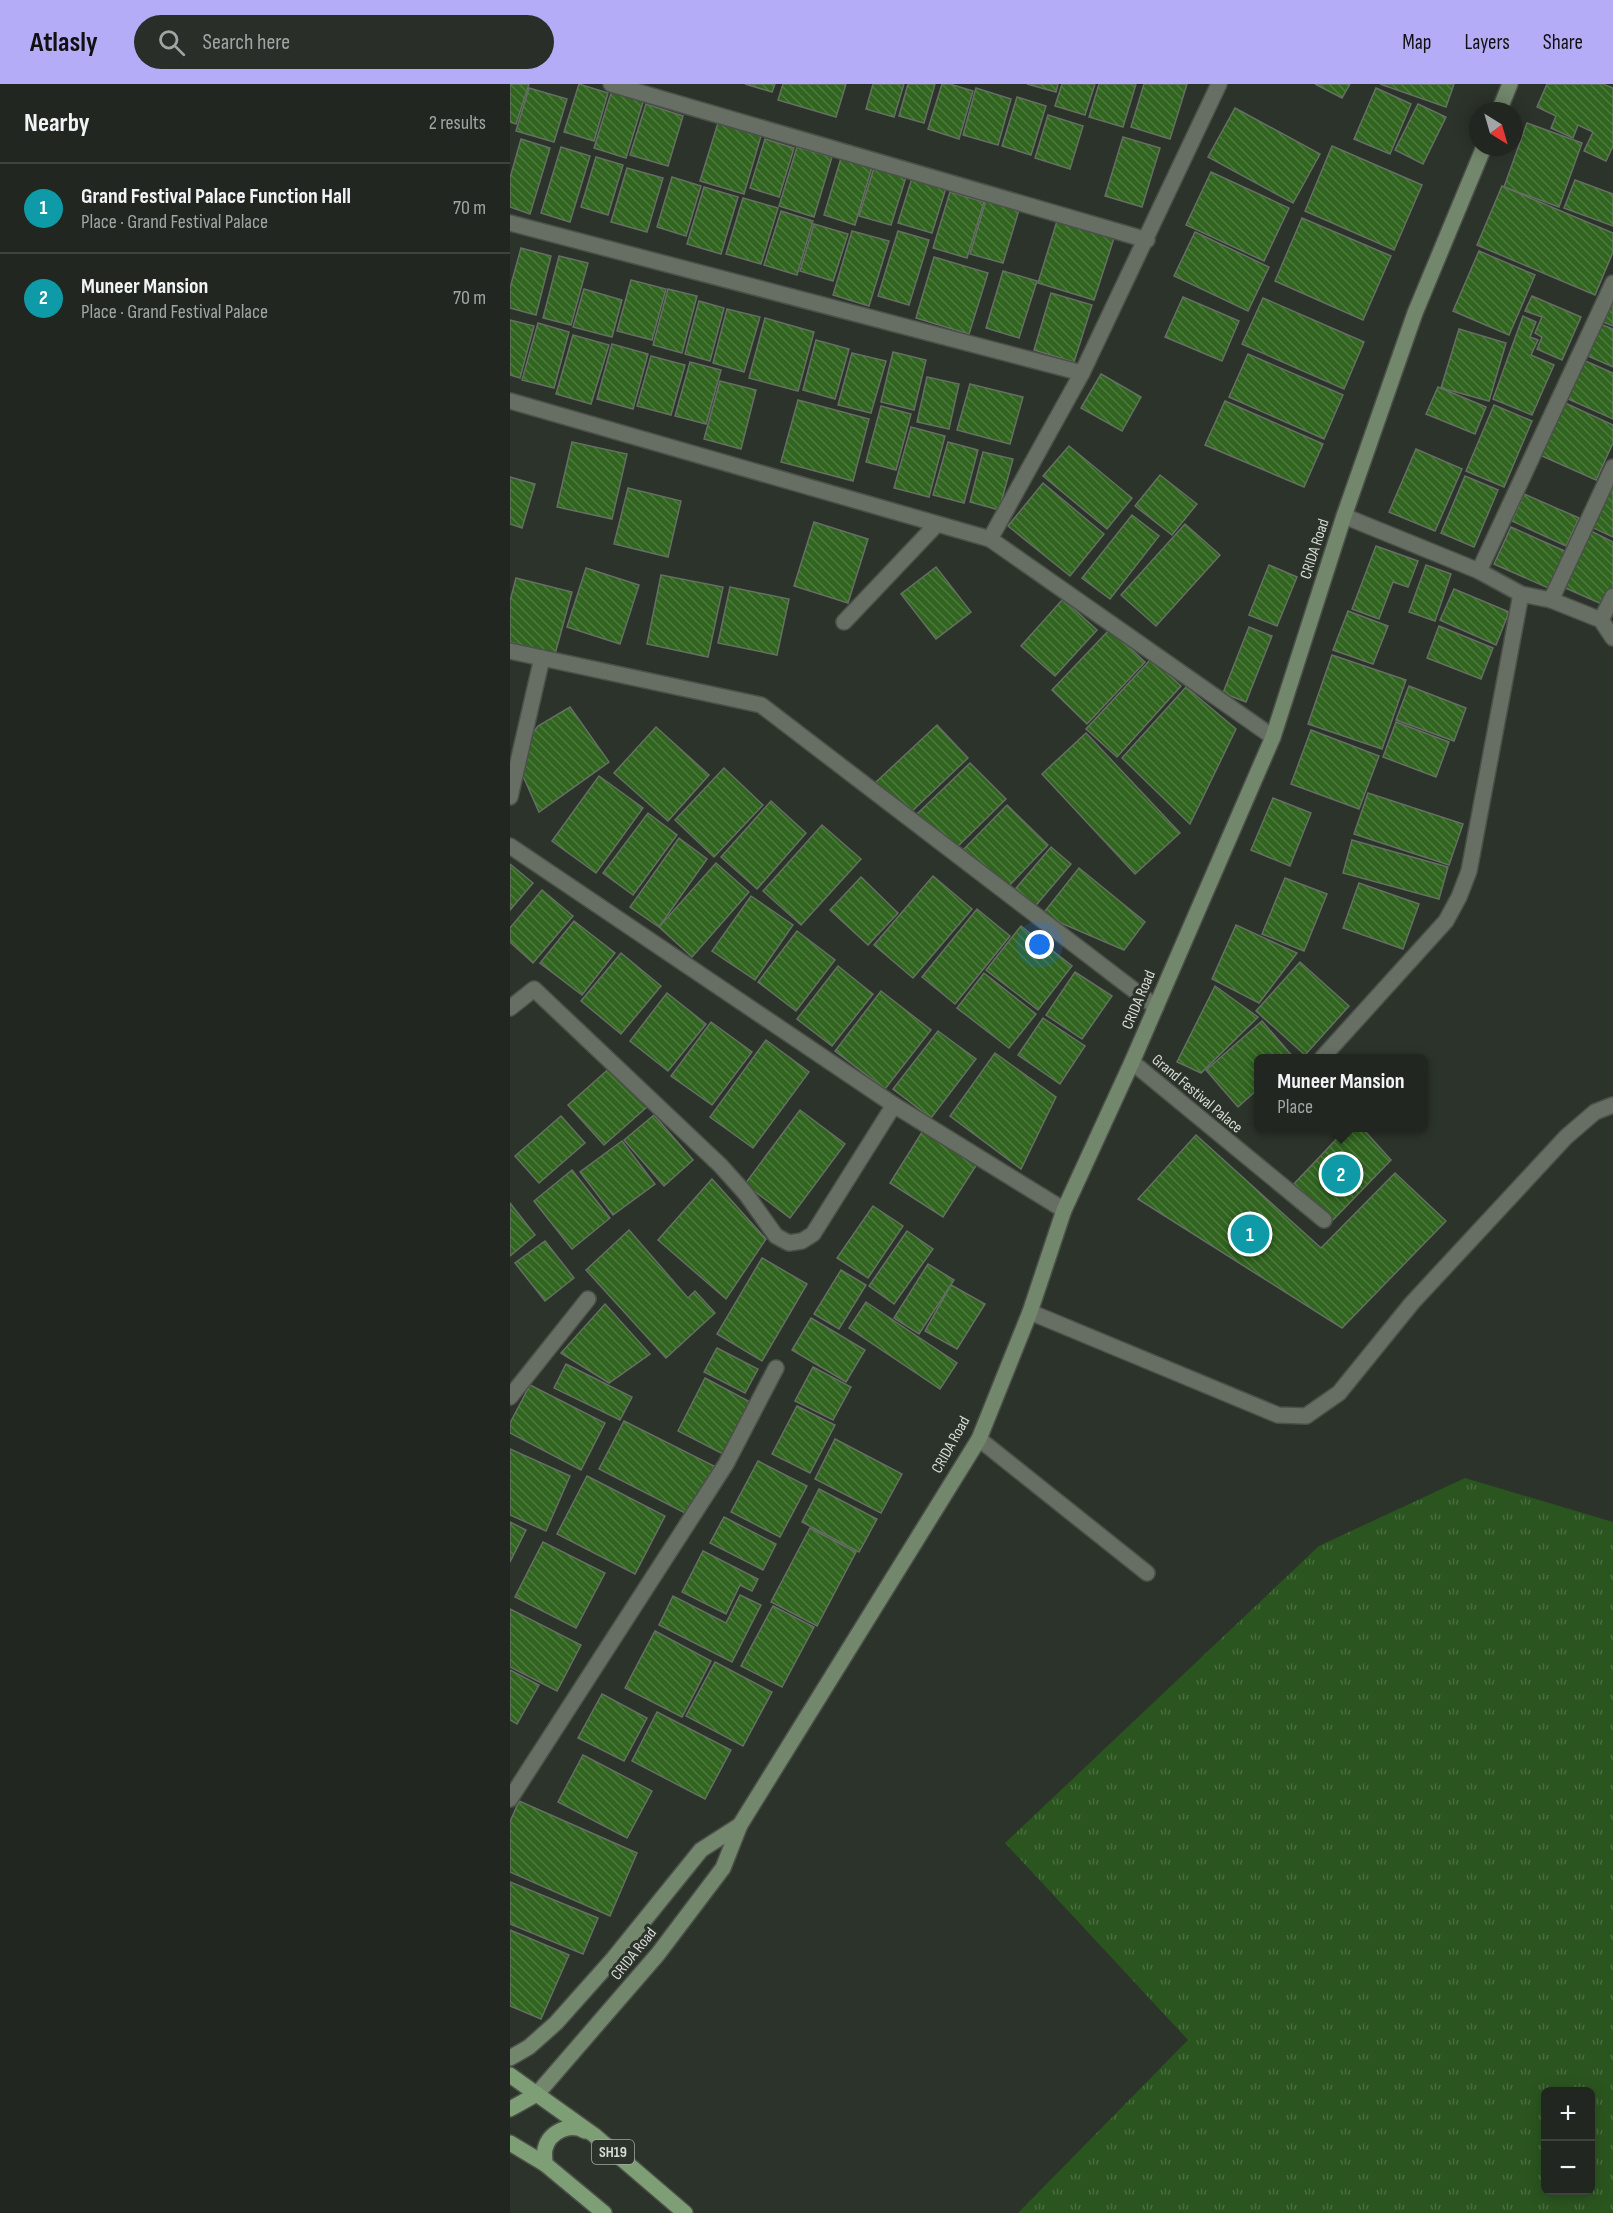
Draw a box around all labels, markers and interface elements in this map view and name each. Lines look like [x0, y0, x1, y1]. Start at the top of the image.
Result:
search box [134, 15, 554, 69]
text: Atlasly [30, 26, 98, 59]
icon: search [155, 26, 188, 59]
text: Search here [203, 29, 290, 56]
text: Map [1402, 30, 1431, 55]
text: Layers [1464, 30, 1510, 55]
text: Share [1543, 30, 1583, 55]
north arrow [1469, 102, 1523, 156]
text: Nearby [24, 108, 90, 139]
text: 2 results [429, 111, 486, 135]
text: Grand Festival Palace Function Hall [81, 183, 351, 210]
text: 1 [40, 196, 47, 220]
text: 70 m [453, 196, 486, 220]
text: Place · Grand Festival Palace [81, 210, 268, 234]
text: Muneer Mansion [81, 273, 208, 300]
text: 2 [39, 286, 48, 310]
text: 70 m [453, 286, 486, 310]
text: Place · Grand Festival Palace [81, 300, 268, 324]
street label: CRIDA Road [1296, 517, 1334, 581]
your location [1025, 930, 1054, 959]
street label: CRIDA Road [1118, 968, 1160, 1032]
street label: Grand Festival Palace [1148, 1051, 1246, 1137]
popup [1254, 1054, 1428, 1132]
text: Muneer Mansion [1277, 1068, 1405, 1095]
text: Place [1277, 1095, 1313, 1119]
pin: 2 [1322, 1152, 1360, 1196]
pin: 1 [1230, 1212, 1270, 1256]
street label: CRIDA Road [928, 1413, 974, 1477]
street label: CRIDA Road [607, 1924, 661, 1984]
map controls [1541, 2087, 1595, 2195]
button: + [1541, 2087, 1595, 2141]
road number: SH19 [592, 2140, 634, 2164]
button: − [1541, 2141, 1595, 2195]

